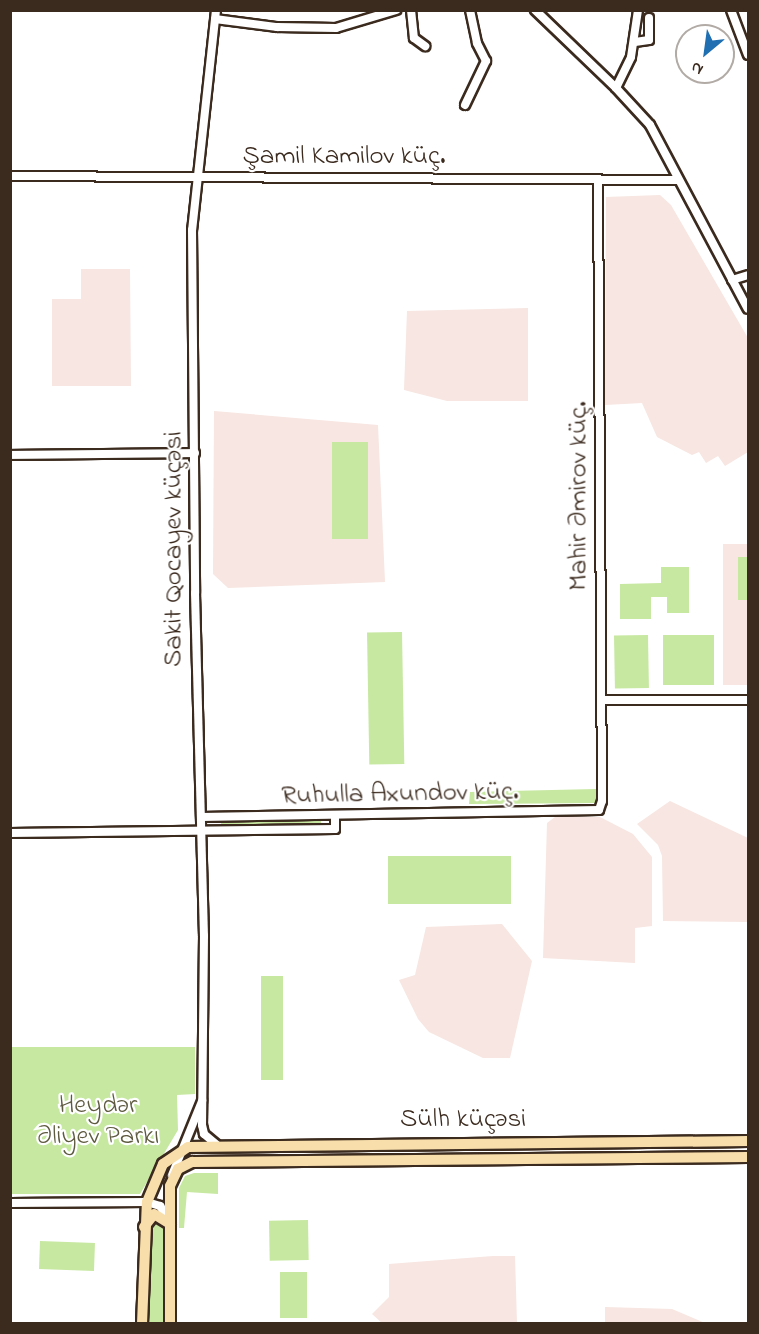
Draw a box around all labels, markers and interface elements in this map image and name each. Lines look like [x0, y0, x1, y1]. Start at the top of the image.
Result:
north arrow [675, 24, 735, 84]
text: N [687, 55, 708, 81]
street label: Şamil Kamilov küç. [243, 141, 445, 173]
street label: Mahir Əmirov küç. [563, 401, 595, 591]
street label: Sakit Qocayev küçəsi [158, 431, 190, 667]
street label: Ruhulla Axundov küç. [281, 776, 519, 812]
park label: Heydər Əliyev Parkı [37, 1089, 159, 1152]
street label: Sülh küçəsi [400, 1104, 526, 1136]

